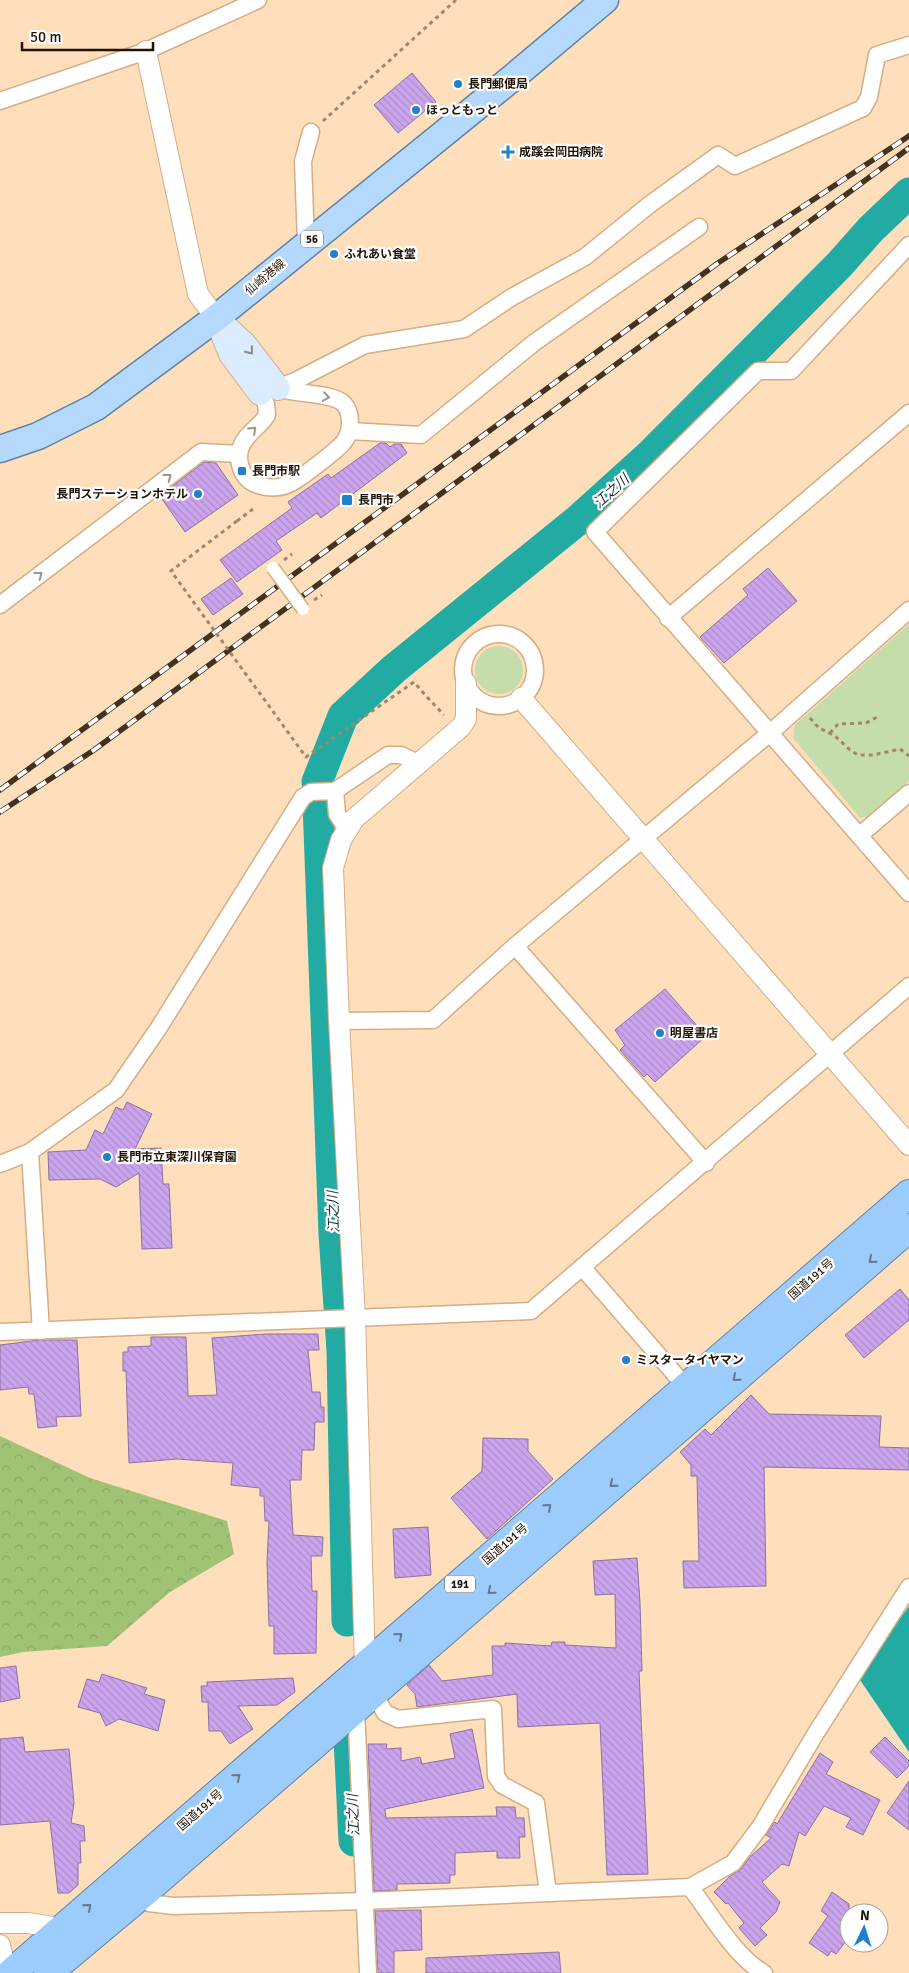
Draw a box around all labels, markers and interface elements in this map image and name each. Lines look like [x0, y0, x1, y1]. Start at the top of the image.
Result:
scale bar [22, 20, 154, 52]
text: 50 m [30, 28, 61, 46]
place label: 長門郵便局 [468, 77, 528, 92]
marker: 長門郵便局 [452, 78, 464, 90]
place label: ほっともっと [426, 103, 498, 118]
marker: ほっともっと [410, 104, 422, 116]
marker: 成蹊会岡田病院 [501, 145, 515, 159]
place label: 成蹊会岡田病院 [519, 145, 603, 160]
road number: 56 [301, 230, 323, 248]
place label: ふれあい食堂 [344, 247, 416, 262]
marker: ふれあい食堂 [328, 248, 340, 260]
street label: 仙崎港線 [242, 256, 289, 299]
one-way arrow [244, 345, 252, 354]
one-way arrow [321, 391, 330, 401]
one-way arrow [248, 427, 257, 436]
place label: 長門市駅 [252, 464, 300, 479]
marker: 長門市駅 [236, 465, 248, 477]
water label: 江之川 [590, 470, 634, 512]
one-way arrow [162, 474, 172, 483]
place label: 長門ステーションホテル [56, 487, 188, 502]
marker: 長門ステーションホテル [192, 488, 204, 500]
marker: 長門市 [340, 493, 354, 507]
place label: 長門市 [358, 493, 394, 508]
one-way arrow [33, 573, 42, 581]
place label: 明屋書店 [670, 1026, 718, 1041]
marker: 明屋書店 [654, 1027, 666, 1039]
place label: 長門市立東深川保育園 [117, 1150, 237, 1165]
marker: 長門市立東深川保育園 [101, 1151, 113, 1163]
water label: 江之川 [324, 1189, 343, 1233]
one-way arrow [869, 1254, 878, 1263]
street label: 国道191号 [785, 1256, 837, 1303]
place label: ミスタータイヤマン [636, 1353, 744, 1368]
marker: ミスタータイヤマン [620, 1354, 632, 1366]
one-way arrow [733, 1372, 742, 1381]
one-way arrow [610, 1479, 619, 1488]
one-way arrow [543, 1504, 552, 1513]
street label: 国道191号 [479, 1521, 531, 1568]
road number: 191 [445, 1576, 475, 1592]
one-way arrow [487, 1585, 496, 1594]
one-way arrow [394, 1633, 403, 1642]
one-way arrow [232, 1774, 241, 1783]
street label: 国道191号 [174, 1787, 226, 1834]
water label: 江之川 [344, 1792, 363, 1836]
north arrow [839, 1903, 889, 1953]
one-way arrow [82, 1904, 91, 1912]
text: N [859, 1907, 870, 1924]

